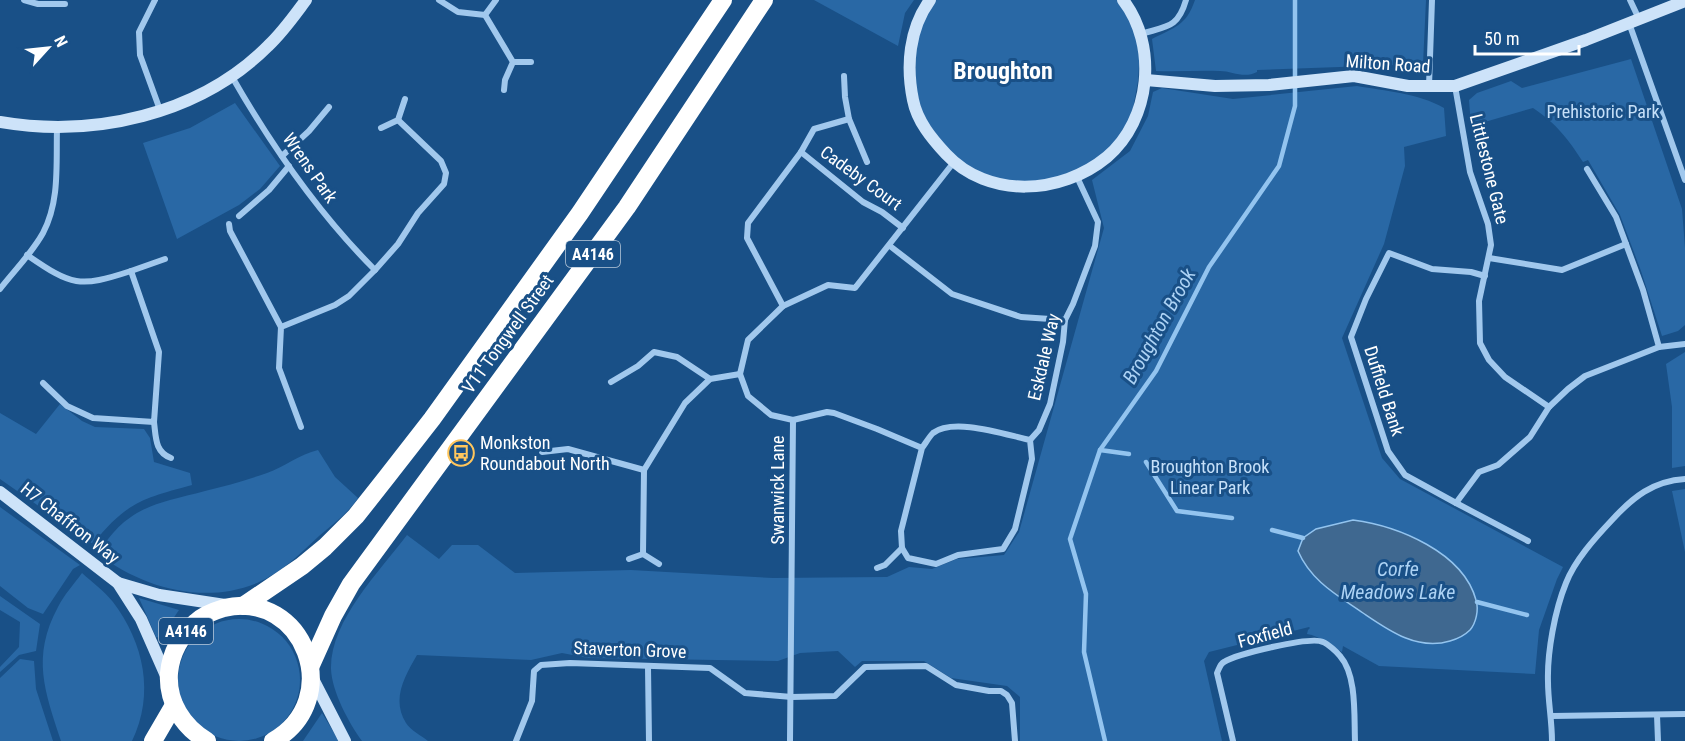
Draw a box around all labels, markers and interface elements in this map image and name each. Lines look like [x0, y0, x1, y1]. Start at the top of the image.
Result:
north arrow [18, 18, 78, 78]
scale bar [1475, 18, 1578, 56]
text: 50 m [1484, 28, 1519, 49]
text: N [50, 33, 72, 50]
street label: Milton Road [1345, 50, 1431, 77]
district label: Broughton [953, 57, 1053, 85]
park label: Prehistoric Park [1546, 101, 1660, 122]
street label: Littlestone Gate [1466, 112, 1513, 226]
street label: Wrens Park [279, 129, 342, 207]
street label: Cadeby Court [816, 141, 906, 214]
road number: A4146 [566, 241, 620, 267]
water label: Broughton Brook [1117, 263, 1201, 388]
street label: V11 Tongwell Street [458, 270, 558, 397]
street label: Eskdale Way [1023, 311, 1064, 402]
street label: Duffield Bank [1360, 343, 1409, 438]
place label: Monkston Roundabout North [480, 432, 610, 474]
street label: Swanwick Lane [767, 435, 788, 545]
bus stop icon: Monkston Roundabout North [446, 438, 476, 468]
park label: Broughton Brook Linear Park [1151, 456, 1269, 498]
street label: H7 Chaffron Way [17, 477, 124, 568]
water label: Corfe Meadows Lake [1341, 557, 1455, 604]
street label: Foxfield [1235, 617, 1294, 652]
road number: A4146 [159, 618, 213, 644]
street label: Staverton Grove [573, 637, 687, 662]

